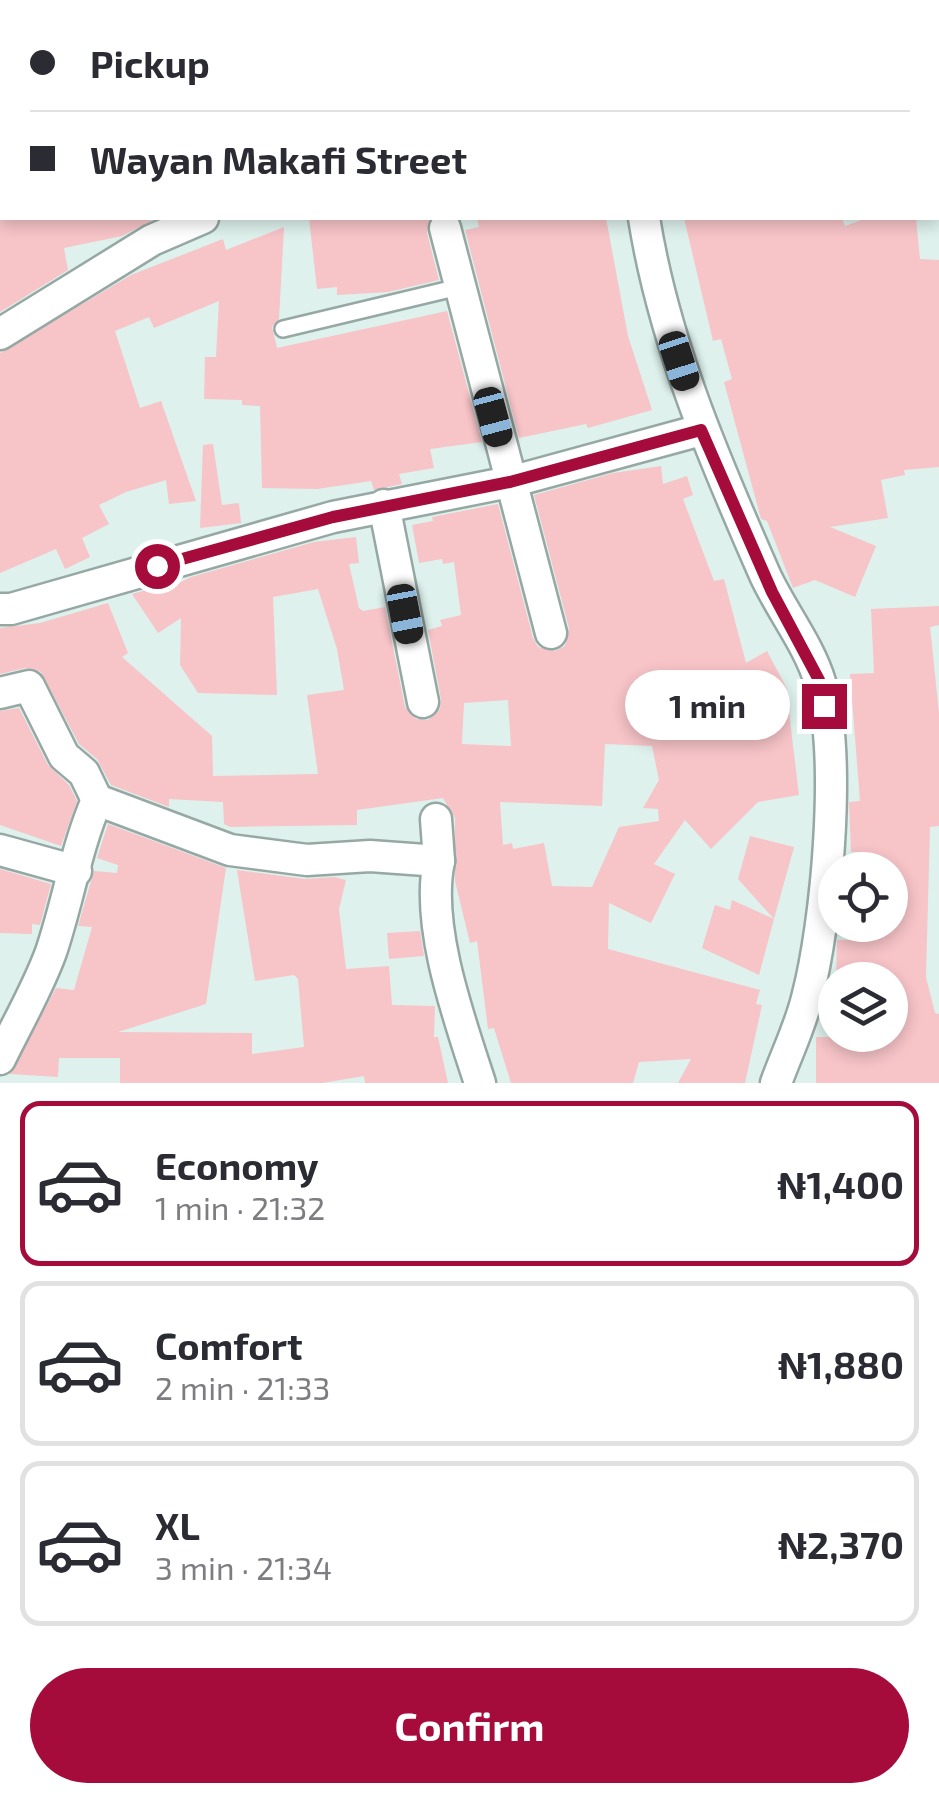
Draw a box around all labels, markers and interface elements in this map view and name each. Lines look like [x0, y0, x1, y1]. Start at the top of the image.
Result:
text: Pickup [90, 40, 210, 86]
text: Wayan Makafi Street [90, 136, 467, 182]
car [655, 328, 703, 394]
car [471, 384, 515, 450]
route start [135, 544, 180, 589]
car [385, 582, 425, 646]
callout: 1 min [624, 671, 789, 741]
route end [802, 684, 847, 729]
text: 1 min [669, 686, 746, 724]
map controls [818, 852, 908, 1052]
button: locate [818, 852, 908, 942]
button: layers [818, 962, 908, 1052]
icon: car [35, 1139, 125, 1229]
text: Economy [155, 1142, 319, 1188]
text: ₦1,400 [777, 1161, 904, 1207]
text: 1 min · 21:32 [155, 1188, 325, 1226]
icon: car [35, 1319, 125, 1409]
text: Comfort [155, 1322, 303, 1368]
text: ₦1,880 [778, 1341, 904, 1387]
text: 2 min · 21:33 [155, 1368, 330, 1406]
icon: car [35, 1499, 125, 1589]
text: XL [155, 1502, 200, 1548]
text: ₦2,370 [778, 1521, 904, 1567]
text: 3 min · 21:34 [155, 1548, 332, 1586]
button: Confirm [30, 1668, 909, 1783]

